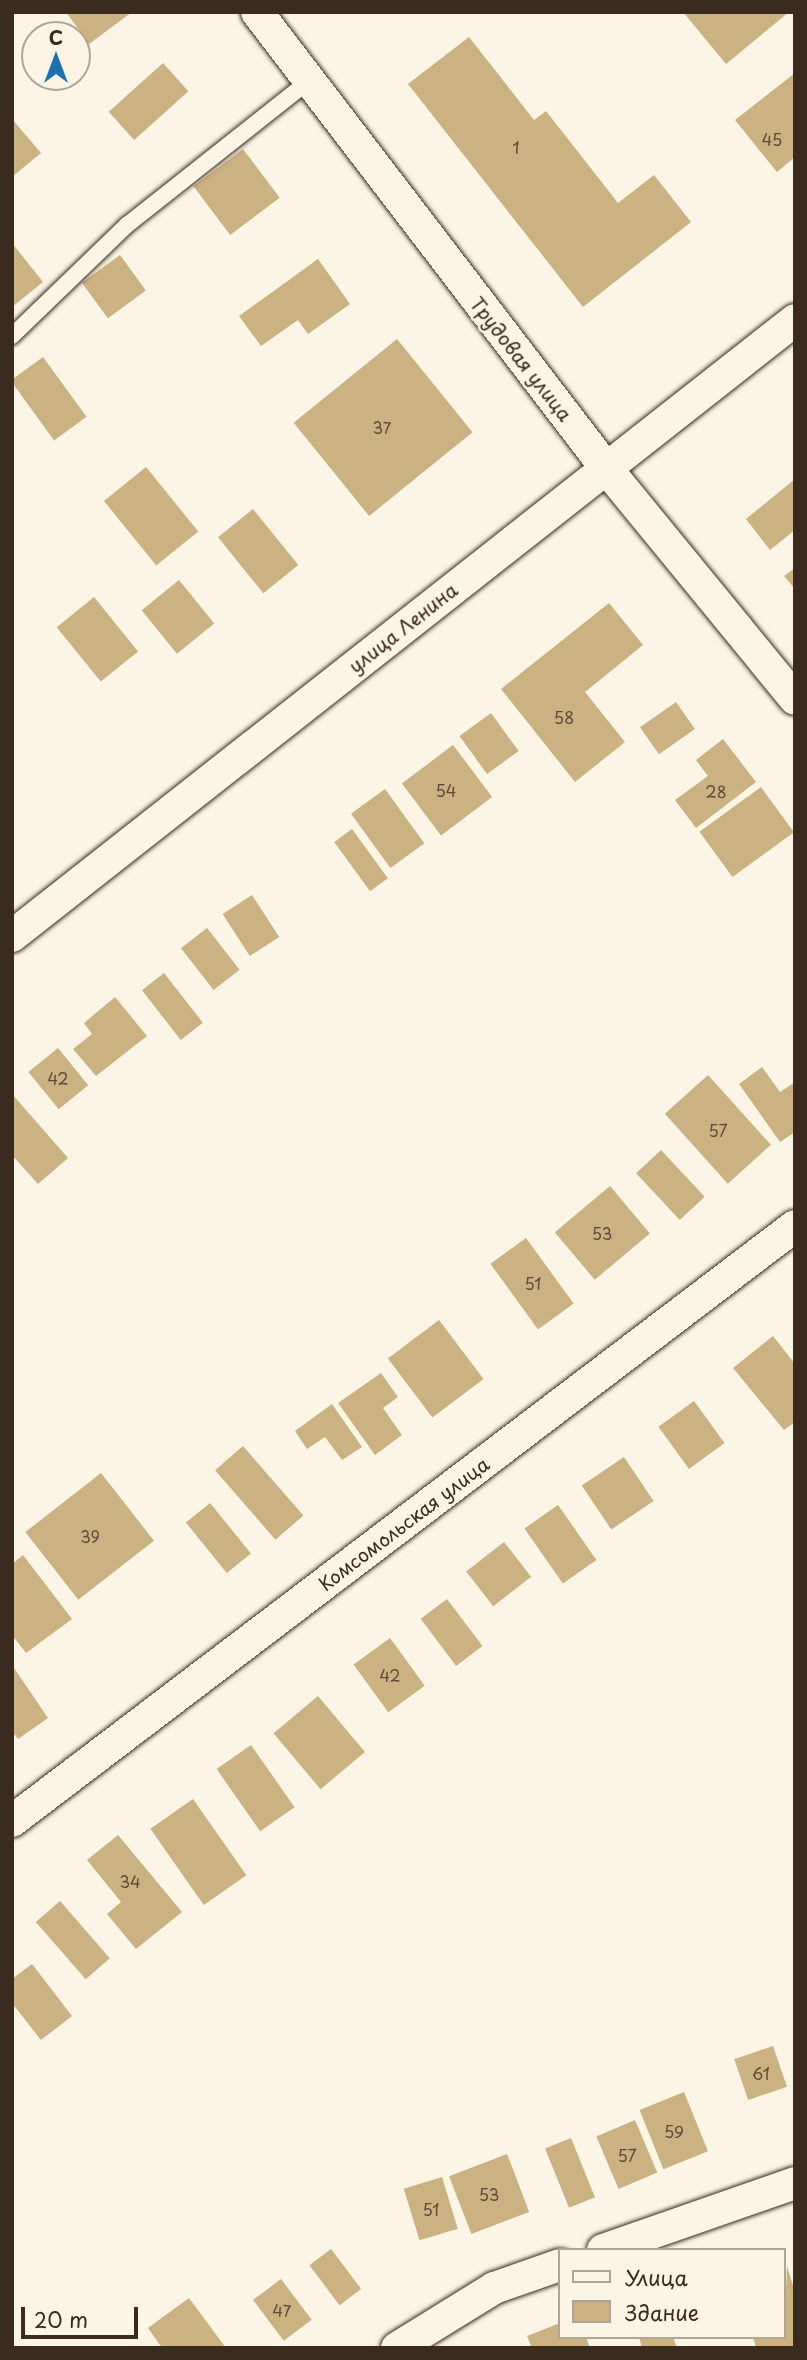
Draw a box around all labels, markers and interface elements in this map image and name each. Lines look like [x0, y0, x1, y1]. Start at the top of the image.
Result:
north arrow [21, 21, 91, 91]
text: С [49, 23, 63, 51]
house number: 45 [762, 129, 782, 149]
house number: 1 [512, 137, 520, 157]
street label: Трудовая улица [465, 292, 577, 426]
house number: 37 [373, 417, 391, 437]
street label: улица Ленина [344, 578, 462, 678]
house number: 58 [554, 707, 574, 727]
house number: 54 [436, 780, 456, 800]
house number: 28 [705, 781, 727, 801]
house number: 42 [47, 1068, 69, 1088]
house number: 57 [708, 1120, 728, 1140]
house number: 53 [592, 1223, 612, 1243]
house number: 51 [524, 1273, 542, 1293]
street label: Комсомольская улица [314, 1452, 494, 1596]
house number: 39 [80, 1526, 100, 1546]
house number: 42 [379, 1665, 401, 1685]
house number: 34 [119, 1871, 141, 1891]
house number: 61 [752, 2063, 770, 2083]
house number: 59 [664, 2121, 684, 2141]
house number: 57 [617, 2145, 637, 2165]
house number: 53 [479, 2184, 499, 2204]
house number: 51 [422, 2199, 440, 2219]
legend [558, 2248, 786, 2339]
text: Улица [625, 2261, 688, 2293]
scale bar [24, 2294, 142, 2338]
text: Здание [625, 2296, 699, 2328]
house number: 47 [273, 2300, 291, 2320]
text: 20 m [34, 2303, 88, 2335]

